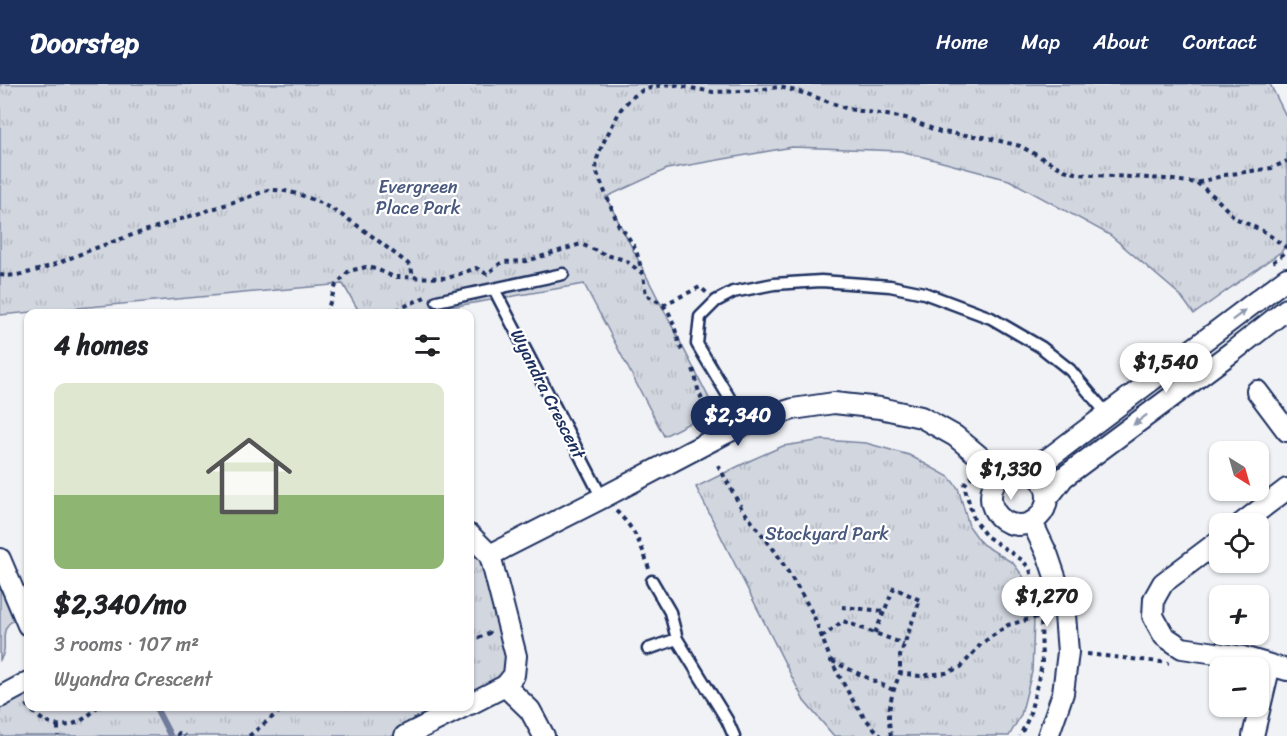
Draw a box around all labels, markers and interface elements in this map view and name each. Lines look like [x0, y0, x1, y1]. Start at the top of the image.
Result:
text: Doorstep [30, 18, 139, 67]
text: Home [936, 23, 988, 61]
text: Map [1021, 23, 1060, 61]
text: About [1093, 23, 1150, 61]
text: Contact [1183, 23, 1257, 61]
park label: Evergreen Place Park [376, 171, 461, 224]
one-way arrow [1231, 309, 1247, 321]
text: 4 homes [54, 322, 148, 368]
street label: Wyandra Crescent [501, 323, 595, 465]
icon: filters [411, 329, 444, 362]
pin: $1,540 [1117, 343, 1215, 394]
text: $1,540 [1134, 345, 1198, 380]
pin: $2,340 [689, 396, 787, 447]
text: $2,340 [705, 398, 771, 433]
one-way arrow [1133, 414, 1148, 426]
icon: home [195, 422, 303, 530]
north arrow [1209, 441, 1269, 501]
map controls [1209, 441, 1269, 717]
pin: $1,330 [962, 450, 1060, 501]
text: $1,330 [980, 452, 1042, 487]
button: locate [1209, 513, 1269, 573]
park label: Stockyard Park [765, 518, 889, 550]
pin: $1,270 [998, 577, 1096, 628]
text: $1,270 [1015, 579, 1079, 614]
text: $2,340/mo [54, 581, 187, 627]
button: + [1209, 585, 1269, 645]
text: 3 rooms · 107 m² [54, 627, 199, 662]
button: − [1209, 657, 1269, 717]
text: Wyandra Crescent [54, 662, 212, 697]

